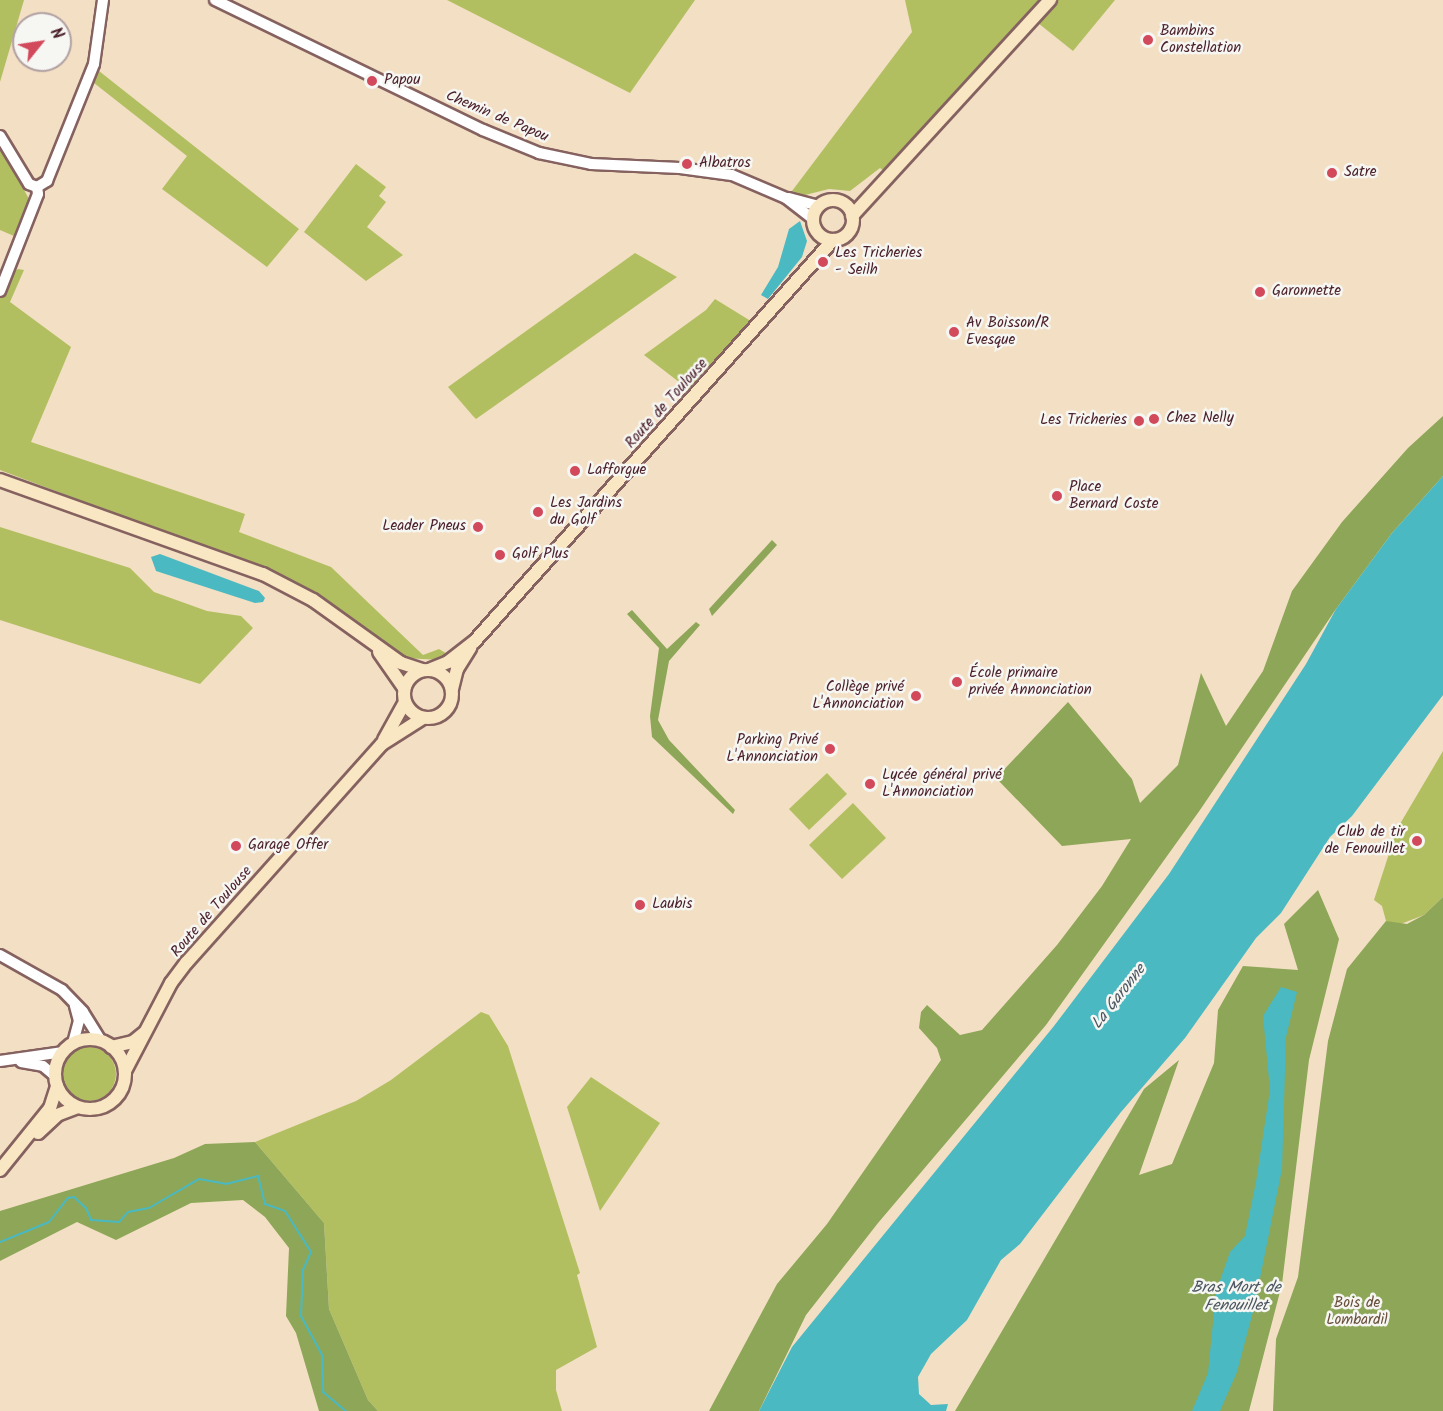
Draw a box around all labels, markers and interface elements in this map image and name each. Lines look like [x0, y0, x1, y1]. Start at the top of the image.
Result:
north arrow [12, 12, 72, 72]
place label: Bambins Constellation [1160, 22, 1241, 57]
text: N [43, 23, 70, 44]
marker: Bambins Constellation [1141, 33, 1155, 47]
place label: Papou [384, 72, 420, 90]
marker: Papou [365, 74, 379, 88]
street label: Chemin de Papou [443, 87, 551, 147]
place label: Albatros [699, 155, 751, 173]
marker: Albatros [680, 157, 694, 171]
place label: Satre [1344, 164, 1377, 182]
marker: Satre [1325, 166, 1339, 180]
place label: Les Tricheries - Seilh [835, 244, 922, 279]
marker: Les Tricheries - Seilh [816, 255, 830, 269]
place label: Garonnette [1272, 283, 1341, 301]
marker: Garonnette [1253, 285, 1267, 299]
place label: Av Boisson/R Evesque [966, 314, 1049, 349]
marker: Av Boisson/R Evesque [947, 325, 961, 339]
street label: Route de Toulouse [622, 355, 712, 453]
place label: Chez Nelly [1166, 410, 1234, 428]
place label: Les Tricheries [1040, 412, 1127, 430]
marker: Chez Nelly [1147, 412, 1161, 426]
marker: Les Tricheries [1132, 414, 1146, 428]
place label: Lafforgue [587, 462, 646, 480]
marker: Lafforgue [568, 464, 582, 478]
place label: Place Bernard Coste [1069, 478, 1158, 513]
marker: Place Bernard Coste [1050, 489, 1064, 503]
place label: Les Jardins du Golf [550, 494, 622, 529]
marker: Les Jardins du Golf [531, 505, 545, 519]
place label: Leader Pneus [382, 518, 466, 536]
marker: Leader Pneus [471, 520, 485, 534]
place label: Golf Plus [512, 546, 569, 564]
marker: Golf Plus [493, 548, 507, 562]
place label: École primaire privée Annonciation [969, 664, 1092, 699]
marker: École primaire privée Annonciation [950, 675, 964, 689]
place label: Collège privé L'Annonciation [812, 678, 904, 713]
marker: Collège privé L'Annonciation [909, 689, 923, 703]
place label: Parking Privé L'Annonciation [726, 731, 818, 766]
marker: Parking Privé L'Annonciation [823, 742, 837, 756]
place label: Lycée général privé L'Annonciation [882, 766, 1002, 801]
marker: Lycée général privé L'Annonciation [863, 777, 877, 791]
place label: Club de tir de Fenouillet [1325, 823, 1405, 858]
marker: Club de tir de Fenouillet [1410, 834, 1424, 848]
place label: Garage Offer [248, 837, 328, 855]
marker: Garage Offer [229, 839, 243, 853]
street label: Route de Toulouse [168, 863, 256, 961]
place label: Laubis [652, 896, 692, 914]
marker: Laubis [633, 898, 647, 912]
water label: La Garonne [1088, 961, 1150, 1033]
water label: Bras Mort de Fenouillet [1191, 1278, 1281, 1316]
park label: Bois de Lombardil [1326, 1294, 1388, 1329]

